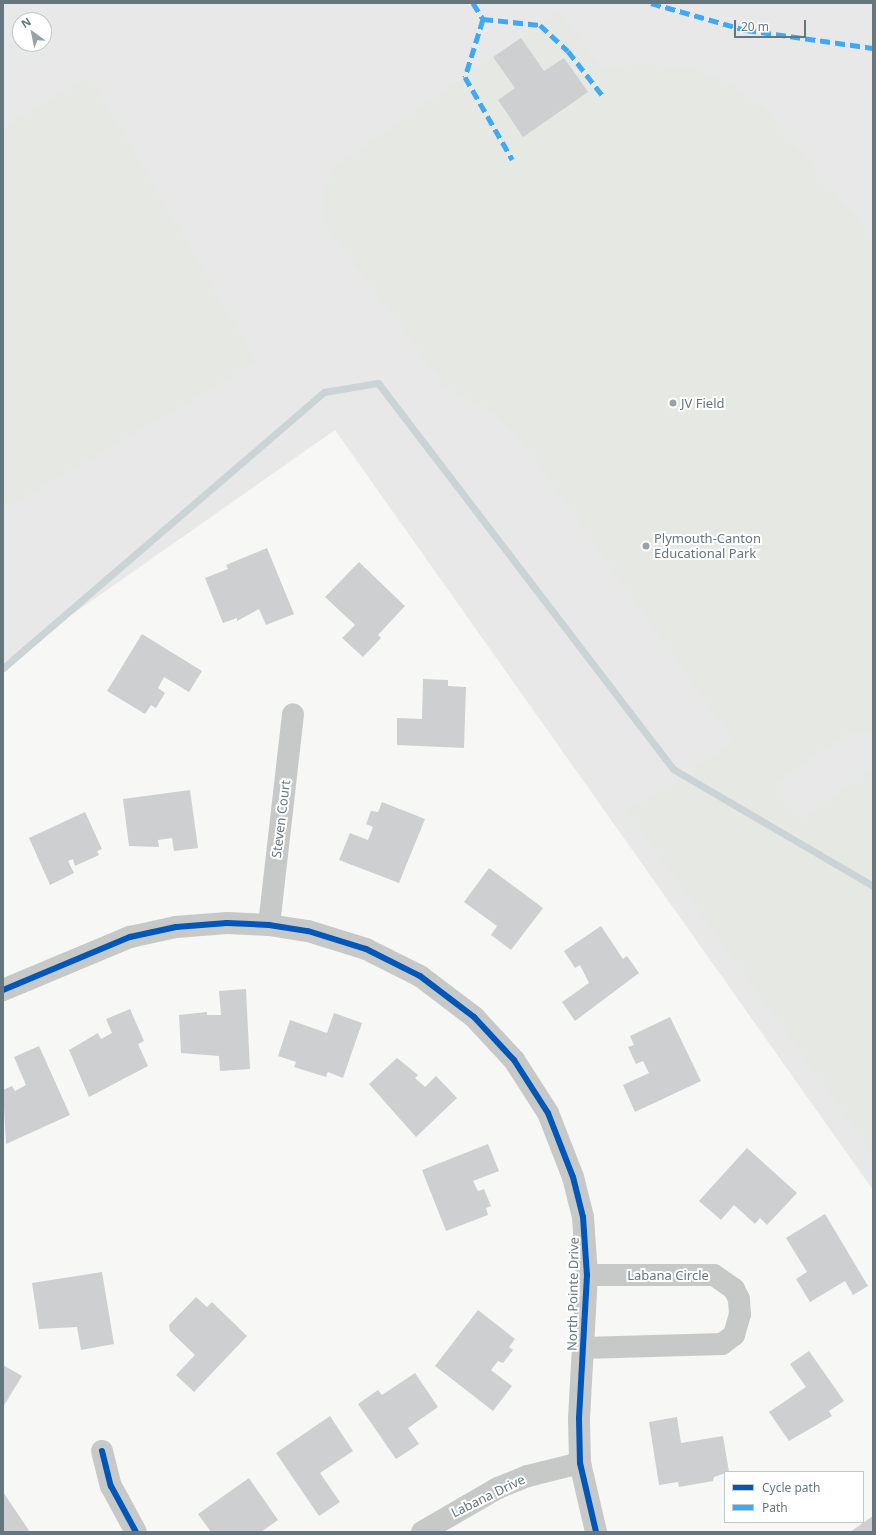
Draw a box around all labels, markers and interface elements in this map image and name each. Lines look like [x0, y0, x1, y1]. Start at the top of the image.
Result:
north arrow [12, 12, 52, 52]
scale bar [736, 12, 808, 38]
text: N [18, 14, 34, 31]
text: 20 m [741, 18, 769, 35]
place label: JV Field [681, 395, 725, 411]
marker: JV Field [668, 398, 678, 408]
place label: Plymouth-Canton Educational Park [654, 531, 761, 562]
marker: Plymouth-Canton Educational Park [641, 541, 651, 551]
street label: Steven Court [268, 779, 294, 859]
street label: North Pointe Drive [564, 1237, 582, 1351]
street label: Labana Circle [627, 1267, 709, 1283]
street label: Labana Drive [449, 1471, 527, 1521]
legend [724, 1471, 864, 1523]
text: Cycle path [762, 1479, 820, 1496]
text: Path [762, 1499, 788, 1516]

